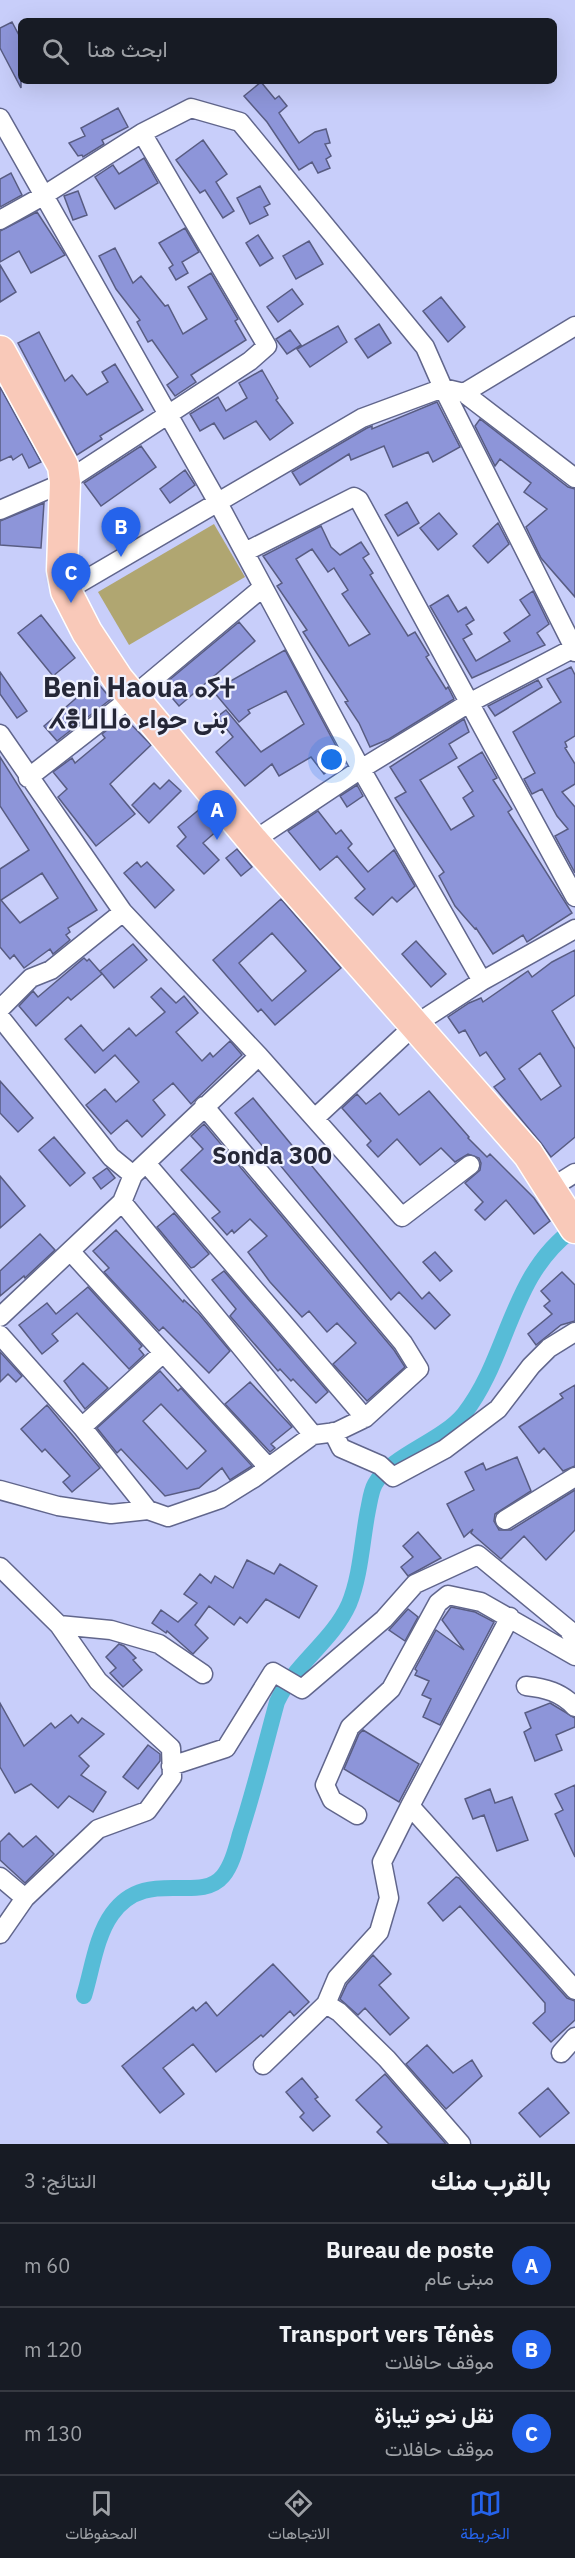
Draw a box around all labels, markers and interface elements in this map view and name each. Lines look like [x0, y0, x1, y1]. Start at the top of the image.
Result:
search box [18, 18, 557, 84]
text: ابحث هنا [87, 34, 168, 63]
icon: search [39, 35, 72, 68]
pin: B [102, 508, 140, 557]
pin: C [52, 554, 90, 603]
district label: Beni Haoua ⴰⵢⵜ ⵃⴻⵡⵡⴰ بنى حواء [43, 669, 235, 736]
your location [317, 745, 346, 774]
pin: A [198, 790, 236, 840]
district label: Sonda 300 [212, 1139, 332, 1171]
text: بالقرب منك [431, 2163, 551, 2197]
text: النتائج: 3 [24, 2167, 96, 2194]
text: Bureau de poste [326, 2235, 494, 2264]
text: 60 m [24, 2252, 70, 2279]
text: A [525, 2252, 538, 2279]
text: مبنى عام [424, 2264, 494, 2291]
text: Transport vers Ténès [279, 2319, 494, 2348]
text: 120 m [24, 2336, 82, 2363]
text: B [525, 2336, 538, 2363]
text: موقف حافلات [385, 2348, 494, 2375]
text: نقل نحو تيبازة [374, 2400, 494, 2429]
text: 130 m [24, 2420, 82, 2447]
text: C [525, 2420, 538, 2447]
text: موقف حافلات [385, 2435, 494, 2462]
tab: المحفوظات [65, 2487, 137, 2548]
tab: الاتجاهات [268, 2487, 330, 2548]
tab: الخريطة [460, 2487, 510, 2548]

